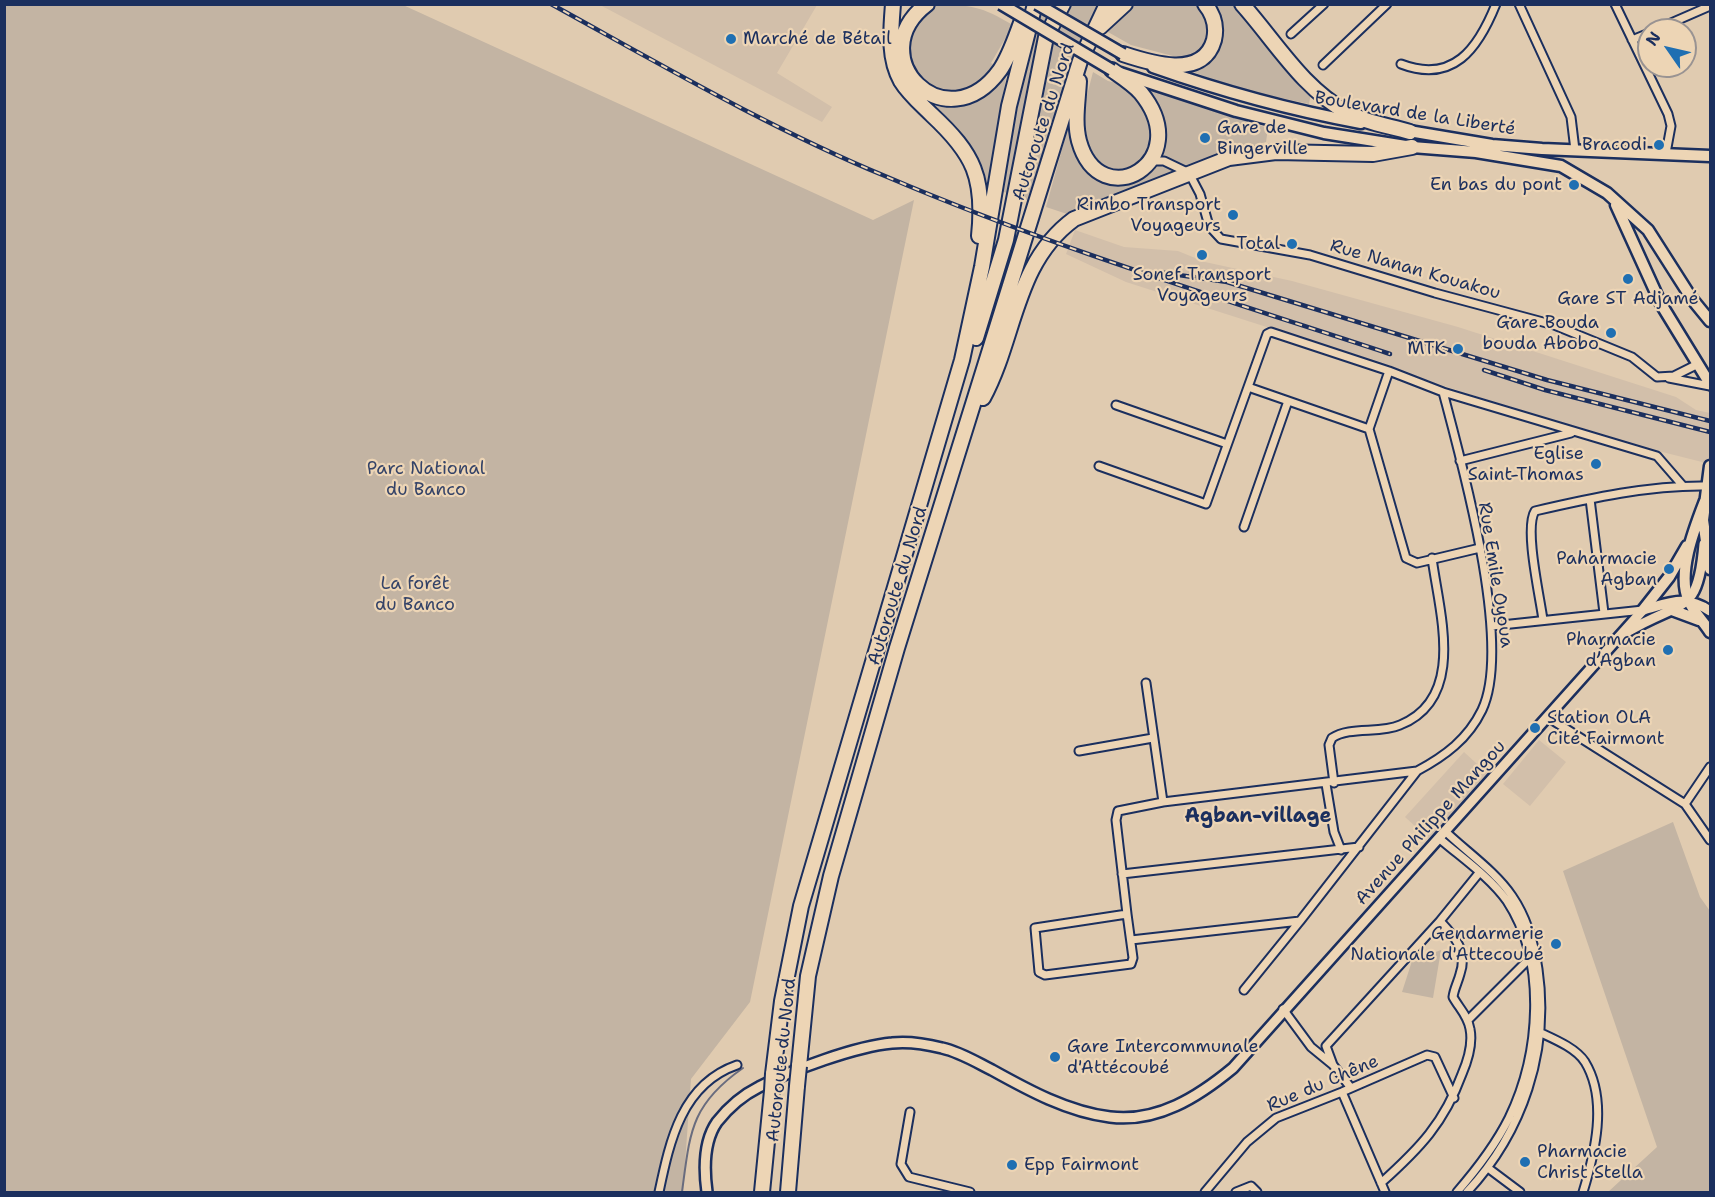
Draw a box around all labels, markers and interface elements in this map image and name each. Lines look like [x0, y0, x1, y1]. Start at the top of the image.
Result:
north arrow [1637, 18, 1697, 78]
place label: Marché de Bétail [743, 28, 892, 50]
text: N [1641, 28, 1666, 50]
marker: Marché de Bétail [724, 32, 738, 46]
street label: Autoroute du Nord [1008, 40, 1080, 204]
street label: Boulevard de la Liberté [1313, 87, 1517, 141]
place label: Gare de Bingerville [1217, 117, 1308, 160]
marker: Gare de Bingerville [1198, 131, 1212, 145]
place label: Bracodi [1582, 134, 1647, 156]
marker: Bracodi [1652, 138, 1666, 152]
place label: En bas du pont [1430, 174, 1562, 196]
marker: En bas du pont [1567, 178, 1581, 192]
place label: Rimbo Transport Voyageurs [1076, 194, 1221, 236]
marker: Rimbo Transport Voyageurs [1226, 208, 1240, 222]
place label: Total [1236, 233, 1280, 255]
street label: Rue Nanan Kouakou [1327, 235, 1503, 305]
marker: Total [1285, 237, 1299, 251]
marker: Sonef Transport Voyageurs [1195, 248, 1209, 262]
place label: Sonef Transport Voyageurs [1133, 264, 1271, 306]
marker: Gare ST Adjamé [1621, 272, 1635, 286]
place label: Gare ST Adjamé [1557, 288, 1699, 310]
place label: Gare Bouda bouda Abobo [1483, 312, 1599, 354]
marker: Gare Bouda bouda Abobo [1604, 326, 1618, 340]
place label: MTK [1407, 338, 1446, 360]
marker: MTK [1451, 342, 1465, 356]
place label: Eglise Saint-Thomas [1468, 443, 1584, 486]
marker: Eglise Saint-Thomas [1589, 457, 1603, 471]
park label: Parc National du Banco [367, 458, 485, 500]
street label: Rue Emile Oyoua [1473, 501, 1517, 649]
street label: Autoroute du Nord [864, 504, 932, 668]
place label: Paharmacie Agban [1556, 548, 1657, 590]
marker: Paharmacie Agban [1662, 562, 1676, 576]
park label: La forêt du Banco [375, 573, 455, 616]
place label: Pharmacie d’Agban [1566, 629, 1656, 672]
marker: Pharmacie d’Agban [1661, 643, 1675, 657]
place label: Station OLA Cité Fairmont [1547, 707, 1665, 750]
marker: Station OLA Cité Fairmont [1528, 721, 1542, 735]
street label: Avenue Philippe Mangou [1351, 736, 1511, 910]
district label: Agban-village [1185, 805, 1331, 829]
place label: Gendarmerie Nationale d'Attecoubé [1350, 923, 1544, 966]
marker: Gendarmerie Nationale d'Attecoubé [1549, 937, 1563, 951]
street label: Autoroute du Nord [763, 977, 801, 1143]
place label: Gare Intercommunale d'Attécoubé [1067, 1036, 1259, 1078]
marker: Gare Intercommunale d'Attécoubé [1048, 1050, 1062, 1064]
street label: Rue du Chêne [1264, 1051, 1382, 1117]
place label: Pharmacie Christ Stella [1537, 1141, 1643, 1184]
place label: Epp Fairmont [1024, 1154, 1139, 1176]
marker: Pharmacie Christ Stella [1518, 1155, 1532, 1169]
marker: Epp Fairmont [1005, 1158, 1019, 1172]

